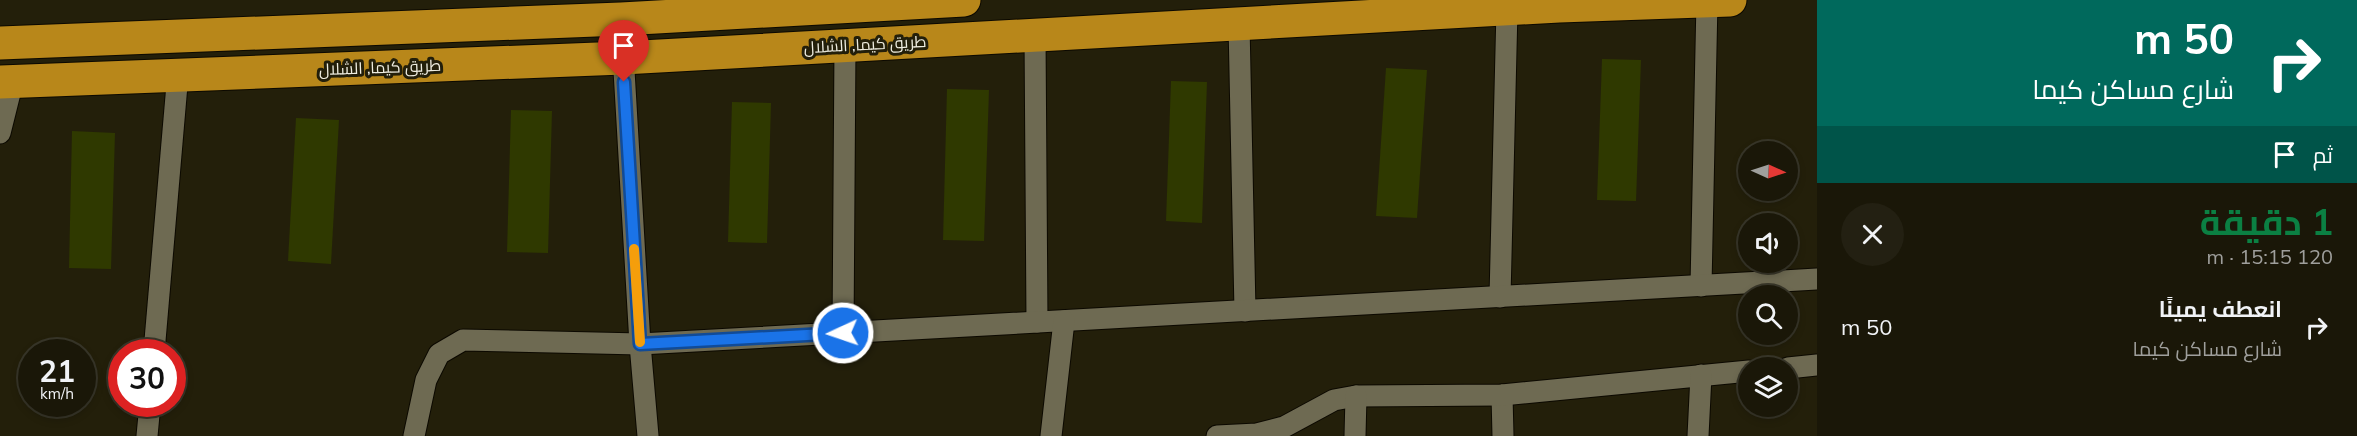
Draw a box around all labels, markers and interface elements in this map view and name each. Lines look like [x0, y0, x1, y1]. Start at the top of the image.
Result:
text: 50 m [2134, 12, 2234, 65]
pin [598, 20, 649, 82]
icon: right [2255, 24, 2333, 102]
icon: arrive [607, 29, 640, 62]
street label: طريق كيما, الشلال [803, 31, 927, 58]
street label: طريق كيما, الشلال [318, 55, 442, 80]
text: شارع مساكن كيما [2032, 72, 2234, 106]
icon: arrive [2268, 138, 2301, 171]
north arrow [1738, 141, 1798, 201]
map controls [1738, 141, 1798, 417]
text: ثم [2313, 141, 2333, 169]
text: 1 دقيقة [2200, 199, 2333, 244]
button: close [1841, 203, 1904, 266]
button: sound [1738, 213, 1798, 273]
text: 120 m · 15:15 [2207, 244, 2333, 269]
button: search [1738, 285, 1798, 345]
text: انعطف يمينًا [2159, 295, 2282, 323]
position arrow [811, 301, 875, 365]
icon: right [2300, 311, 2333, 344]
text: 50 m [1841, 313, 1892, 341]
text: شارع مساكن كيما [2133, 336, 2282, 361]
speed limit sign: 30 [108, 339, 186, 417]
text: 21 [39, 352, 75, 390]
button: layers [1738, 357, 1798, 417]
text: km/h [40, 384, 74, 403]

